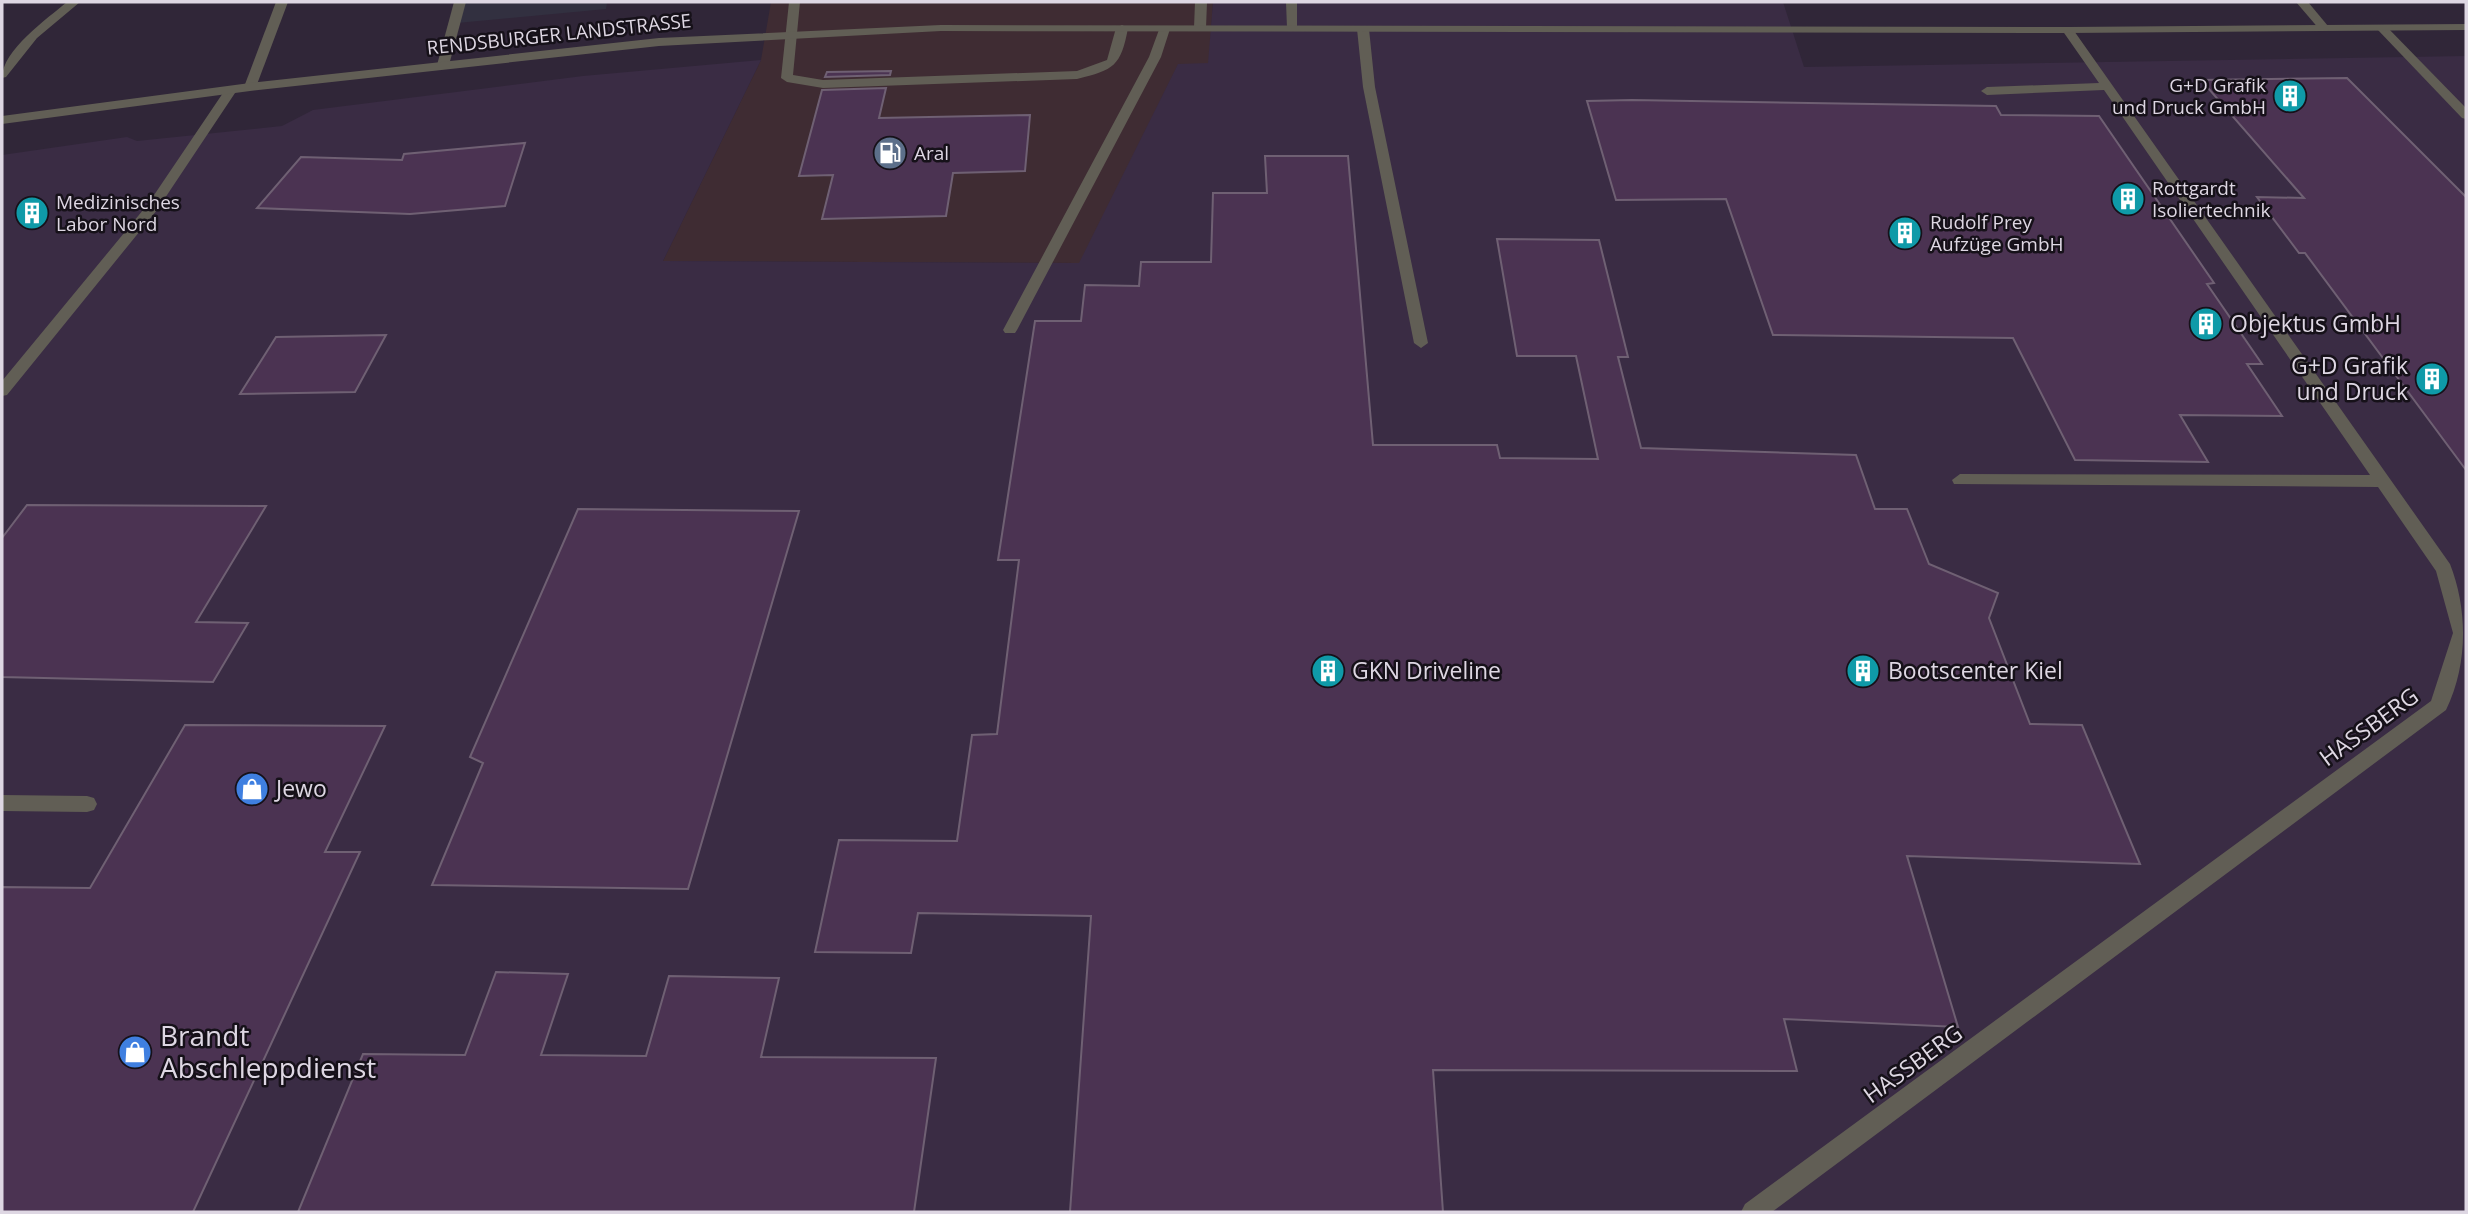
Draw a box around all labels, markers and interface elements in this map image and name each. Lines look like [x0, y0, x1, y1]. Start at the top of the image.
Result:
street label: RENDSBURGER LANDSTRASSE [426, 7, 692, 61]
place label: G+D Grafik und Druck GmbH [2112, 72, 2266, 120]
building icon: G+D Grafik und Druck GmbH [2271, 77, 2309, 115]
fuel station icon: Aral [871, 134, 909, 172]
place label: Aral [914, 140, 949, 166]
place label: Rottgardt Isoliertechnik [2152, 175, 2270, 223]
building icon: Rottgardt Isoliertechnik [2109, 180, 2147, 218]
place label: Medizinisches Labor Nord [56, 189, 180, 237]
building icon: Medizinisches Labor Nord [13, 194, 51, 232]
place label: Rudolf Prey Aufzüge GmbH [1930, 209, 2064, 257]
building icon: Rudolf Prey Aufzüge GmbH [1886, 214, 1924, 252]
building icon: Objektus GmbH [2187, 305, 2225, 343]
place label: Objektus GmbH [2230, 307, 2401, 339]
place label: G+D Grafik und Druck [2291, 349, 2408, 407]
building icon: G+D Grafik und Druck [2413, 360, 2451, 398]
building icon: GKN Driveline [1309, 652, 1347, 690]
building icon: Bootscenter Kiel [1844, 652, 1882, 690]
place label: GKN Driveline [1352, 654, 1501, 686]
place label: Bootscenter Kiel [1888, 654, 2063, 686]
street label: HASSBERG [2312, 679, 2424, 773]
shop icon: Jewo [233, 770, 271, 808]
place label: Jewo [274, 772, 327, 804]
place label: Brandt Abschleppdienst [160, 1016, 376, 1086]
street label: HASSBERG [1856, 1016, 1968, 1110]
shop icon: Brandt Abschleppdienst [116, 1033, 154, 1071]

